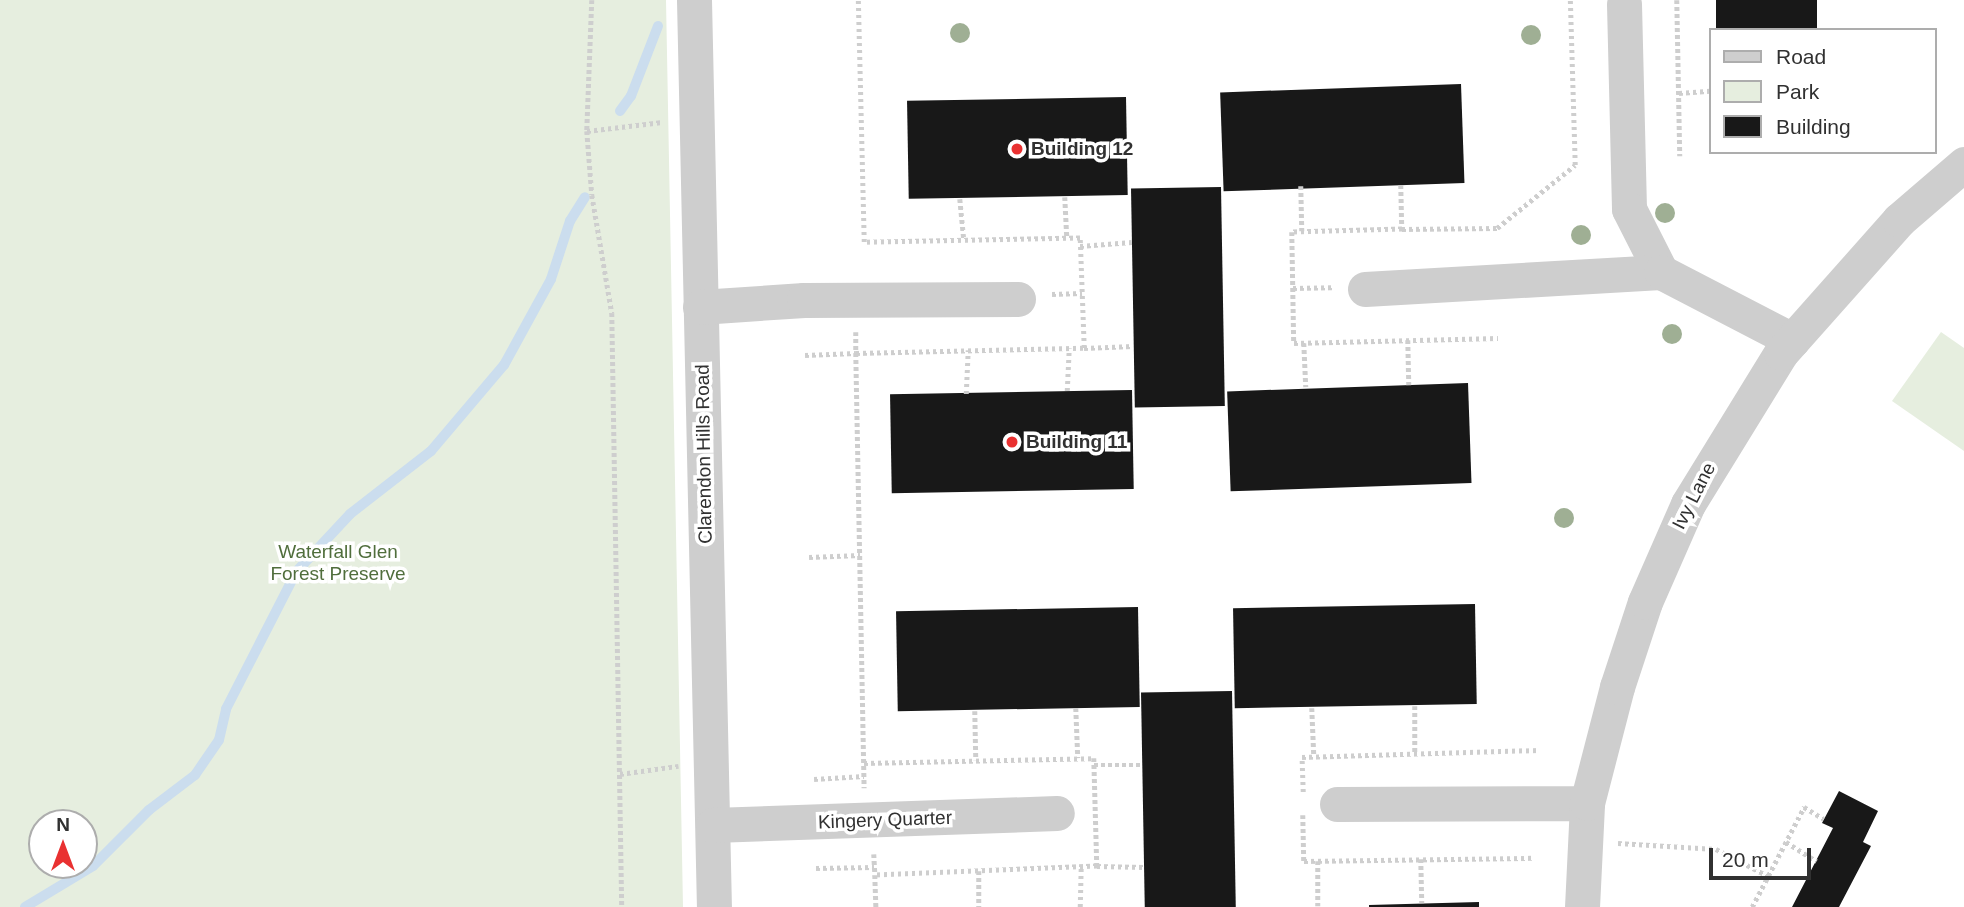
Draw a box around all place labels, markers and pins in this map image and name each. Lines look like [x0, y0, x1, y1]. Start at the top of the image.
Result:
place label: Building 12 [1031, 138, 1133, 160]
marker: Building 12 [1009, 141, 1025, 157]
place label: Building 11 [1026, 431, 1127, 453]
marker: Building 11 [1004, 434, 1020, 450]

